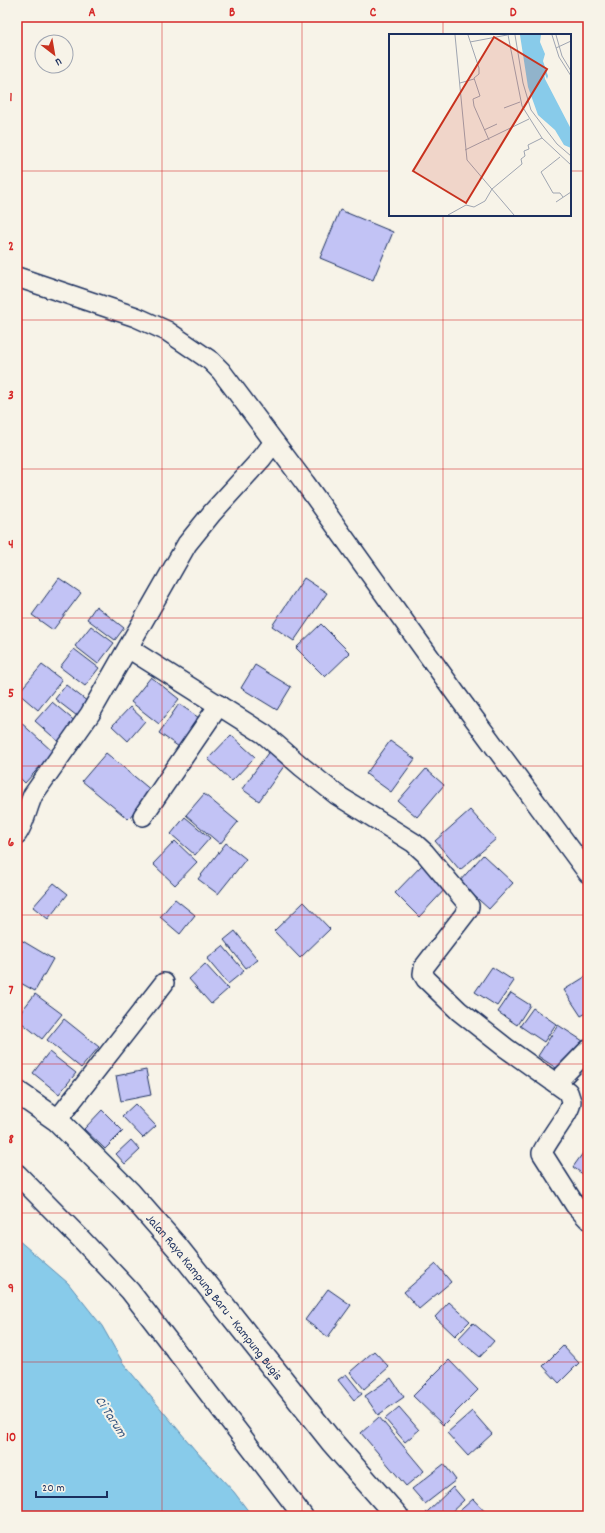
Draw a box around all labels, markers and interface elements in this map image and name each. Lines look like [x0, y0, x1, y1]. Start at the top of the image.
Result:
text: A [88, 4, 96, 23]
text: B [229, 4, 235, 23]
text: C [370, 4, 377, 23]
text: D [510, 4, 517, 23]
north arrow [34, 34, 74, 74]
inset map [389, 34, 571, 216]
text: U [52, 53, 65, 69]
text: 1 [10, 89, 13, 108]
text: 2 [8, 238, 14, 257]
text: 3 [8, 387, 14, 406]
text: 4 [8, 536, 14, 555]
text: 5 [8, 685, 14, 704]
text: 6 [8, 834, 15, 853]
text: 7 [9, 982, 14, 1001]
text: 8 [8, 1131, 14, 1150]
street label: Jalan Raya Kampung Baru - Kampung Bugis [140, 1211, 286, 1385]
text: 9 [8, 1280, 14, 1299]
water label: Ci Tarum [89, 1392, 131, 1442]
text: 10 [6, 1429, 16, 1448]
scale bar [36, 1473, 107, 1499]
text: 20 m [42, 1480, 65, 1497]

